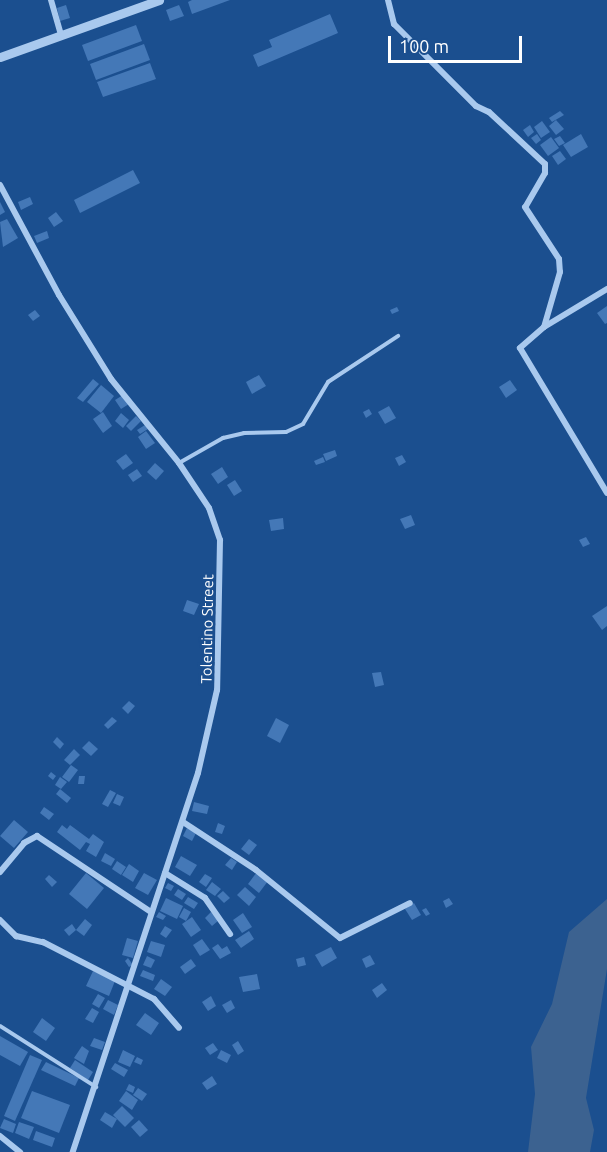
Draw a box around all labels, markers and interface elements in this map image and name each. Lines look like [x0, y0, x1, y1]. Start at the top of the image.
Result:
scale bar [391, 24, 524, 62]
text: 100 m [399, 36, 449, 56]
street label: Tolentino Street [197, 574, 217, 684]

